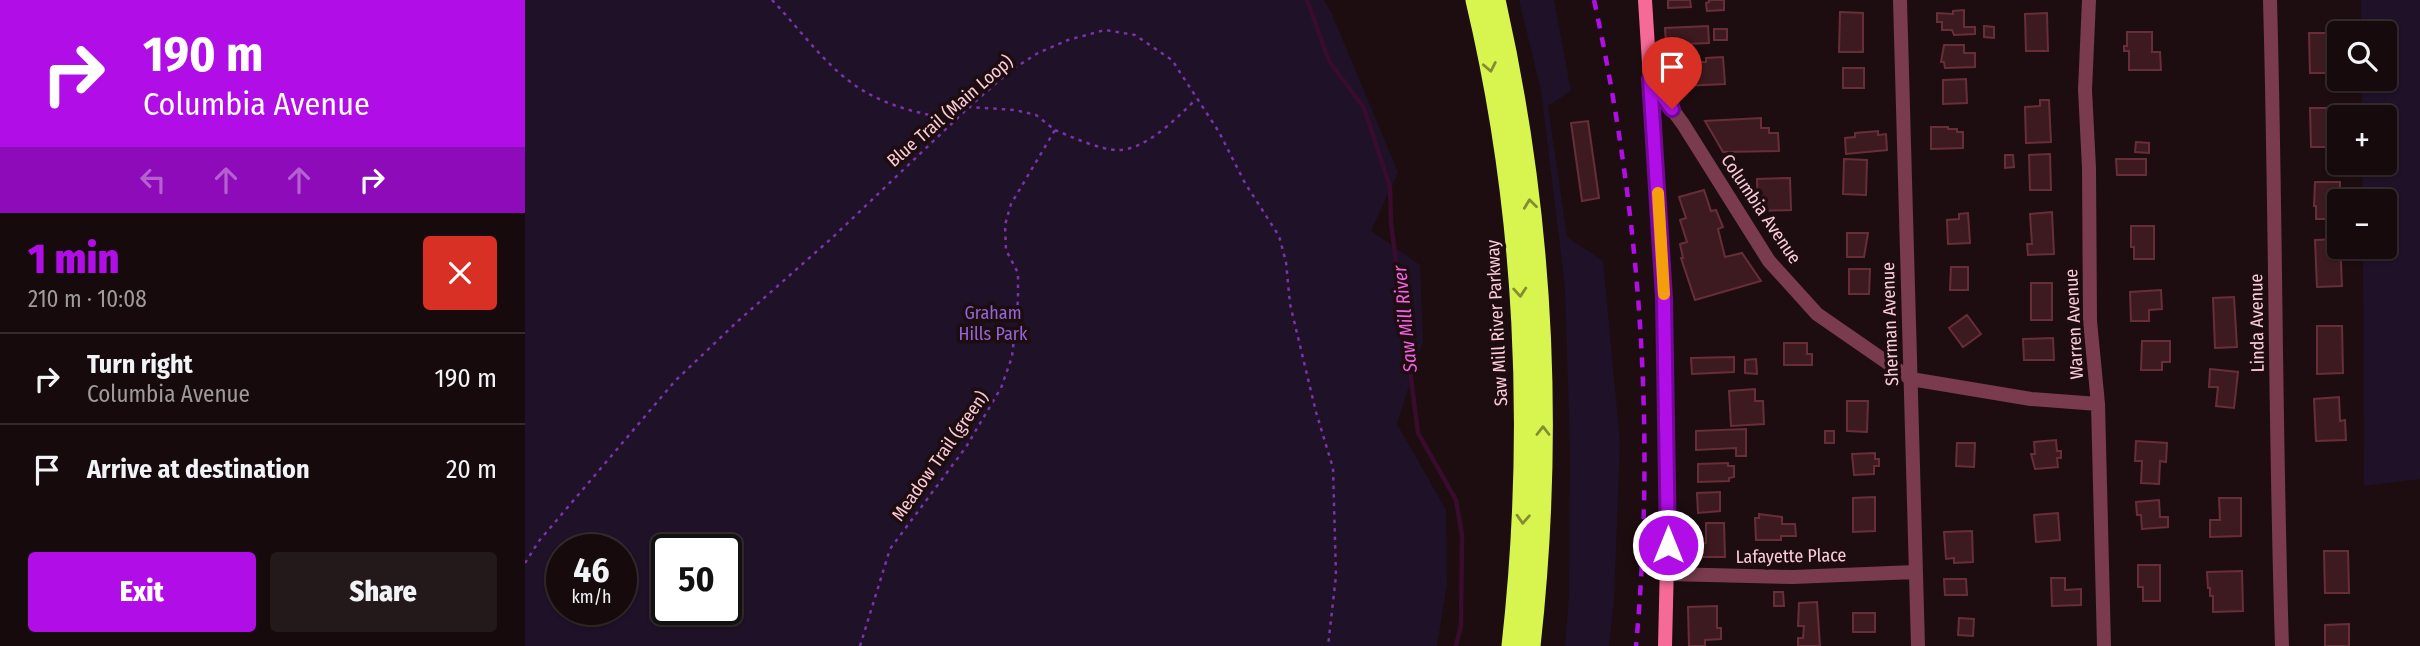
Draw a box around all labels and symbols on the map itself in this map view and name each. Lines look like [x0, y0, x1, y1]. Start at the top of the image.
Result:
pin [1642, 37, 1702, 109]
street label: Blue Trail (Main Loop) [883, 50, 1017, 172]
one-way arrow [1482, 61, 1497, 73]
street label: Columbia Avenue [1716, 150, 1806, 268]
one-way arrow [1523, 198, 1538, 210]
street label: Saw Mill River Parkway [1482, 239, 1512, 407]
street label: Sherman Avenue [1877, 262, 1903, 386]
water label: Saw Mill River [1388, 263, 1422, 375]
street label: Warren Avenue [2060, 268, 2088, 380]
street label: Linda Avenue [2245, 273, 2269, 373]
one-way arrow [1512, 287, 1527, 298]
park label: Graham Hills Park [959, 302, 1028, 345]
street label: Meadow Trail (green) [887, 387, 993, 525]
one-way arrow [1535, 425, 1551, 436]
position arrow [1631, 508, 1705, 582]
one-way arrow [1515, 514, 1530, 525]
speed limit sign: 50 [651, 534, 742, 625]
street label: Lafayette Place [1735, 544, 1847, 568]

